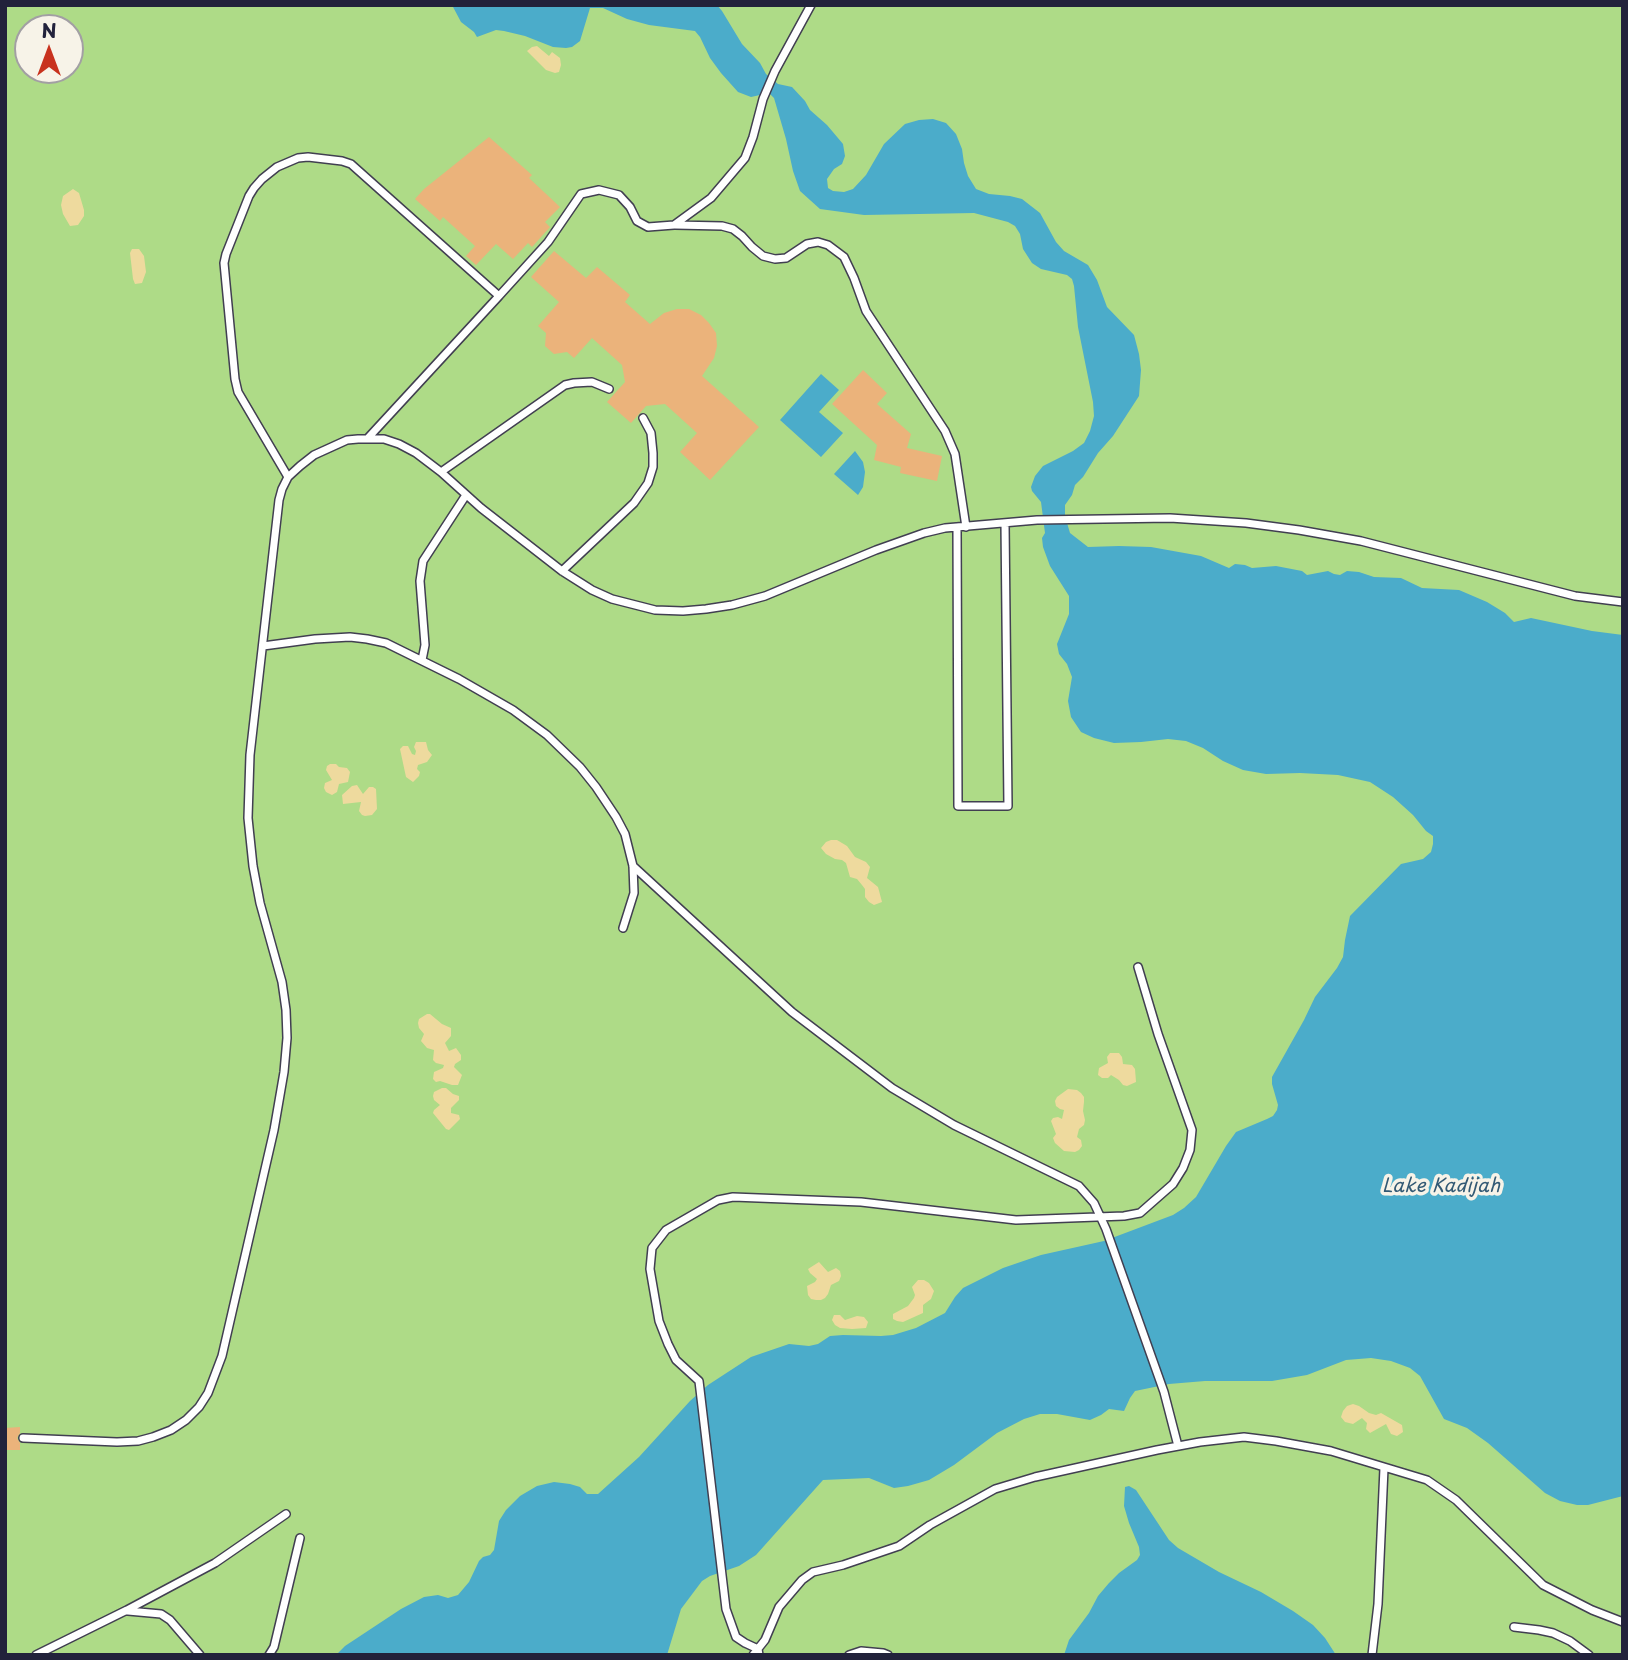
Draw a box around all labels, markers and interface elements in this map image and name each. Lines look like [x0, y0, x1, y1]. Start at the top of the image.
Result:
north arrow [14, 14, 84, 84]
text: N [41, 16, 57, 44]
water label: Lake Kadijah [1382, 1176, 1500, 1198]

